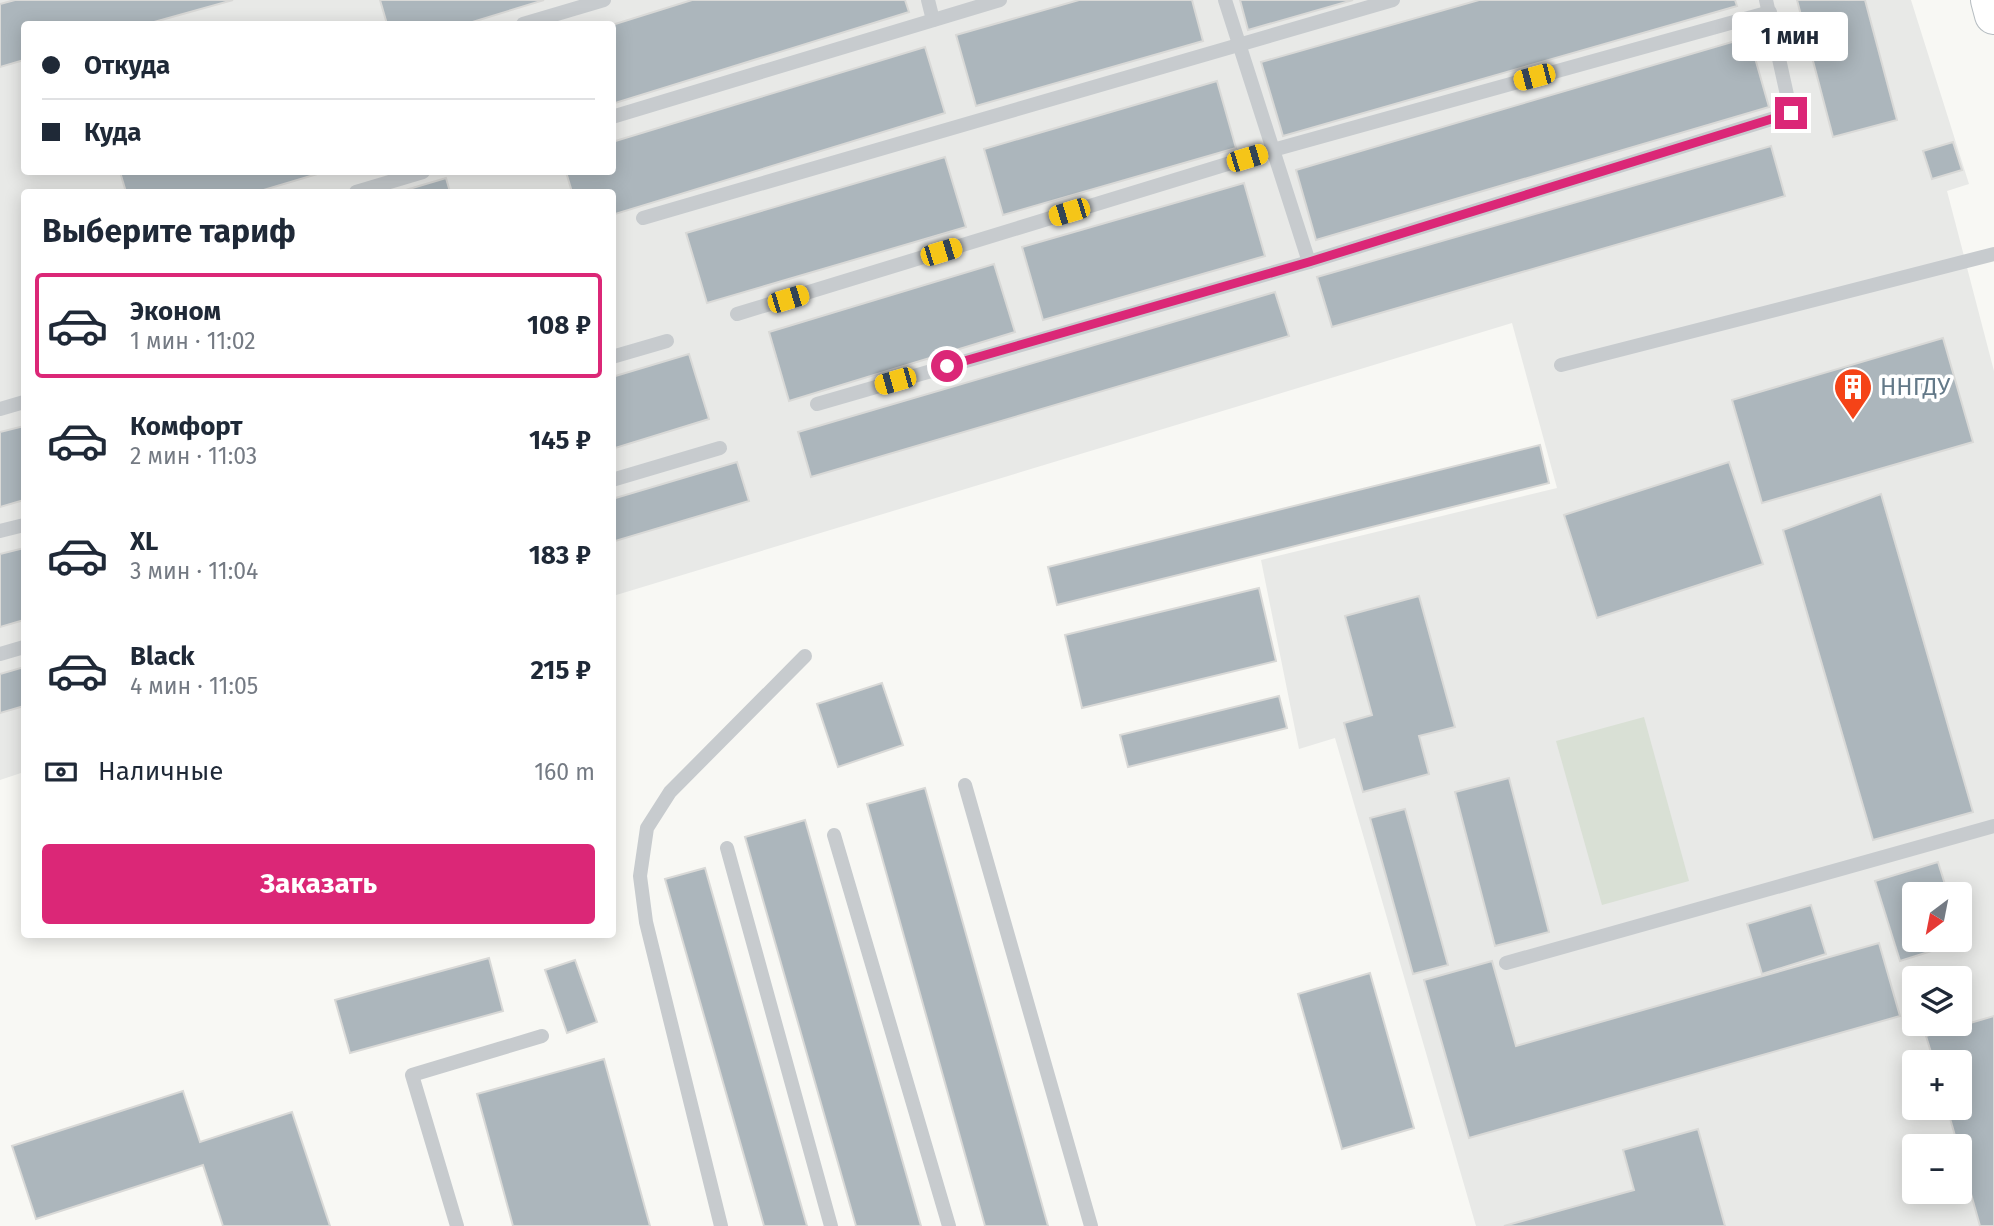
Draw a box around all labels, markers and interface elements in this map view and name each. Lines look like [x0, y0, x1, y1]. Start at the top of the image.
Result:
callout: 1 мин [1733, 11, 1849, 60]
text: 1 мин [1761, 22, 1819, 50]
text: Откуда [84, 50, 170, 81]
car [1511, 61, 1558, 93]
route end [1775, 97, 1807, 129]
text: Куда [84, 117, 142, 148]
car [1224, 142, 1271, 174]
car [1046, 196, 1093, 228]
text: Выберите тариф [42, 212, 296, 250]
car [918, 236, 965, 268]
car [765, 283, 812, 315]
icon: car [46, 294, 109, 357]
text: Эконом [130, 296, 221, 327]
text: 108 ₽ [527, 310, 591, 341]
text: 1 мин · 11:02 [130, 327, 256, 355]
route start [931, 350, 963, 382]
car [872, 365, 919, 397]
building icon: ННГДУ [1832, 366, 1874, 421]
place label: ННГДУ [1880, 373, 1951, 401]
icon: car [46, 409, 109, 472]
text: Комфорт [130, 411, 243, 442]
text: 145 ₽ [529, 425, 591, 456]
text: 2 мин · 11:03 [130, 442, 257, 470]
icon: car [46, 524, 109, 587]
text: XL [130, 526, 158, 557]
text: 183 ₽ [529, 540, 591, 571]
text: 3 мин · 11:04 [130, 557, 258, 585]
icon: car [46, 639, 109, 702]
text: Black [130, 641, 195, 672]
text: 215 ₽ [530, 655, 591, 686]
text: 4 мин · 11:05 [130, 672, 258, 700]
icon: cash [42, 753, 80, 791]
text: Наличные [98, 756, 223, 787]
text: 160 m [534, 758, 595, 786]
button: Заказать [42, 844, 595, 924]
north arrow [1902, 882, 1972, 952]
map controls [1902, 882, 1972, 1204]
button: layers [1902, 966, 1972, 1036]
button: + [1902, 1050, 1972, 1120]
button: − [1902, 1134, 1972, 1204]

